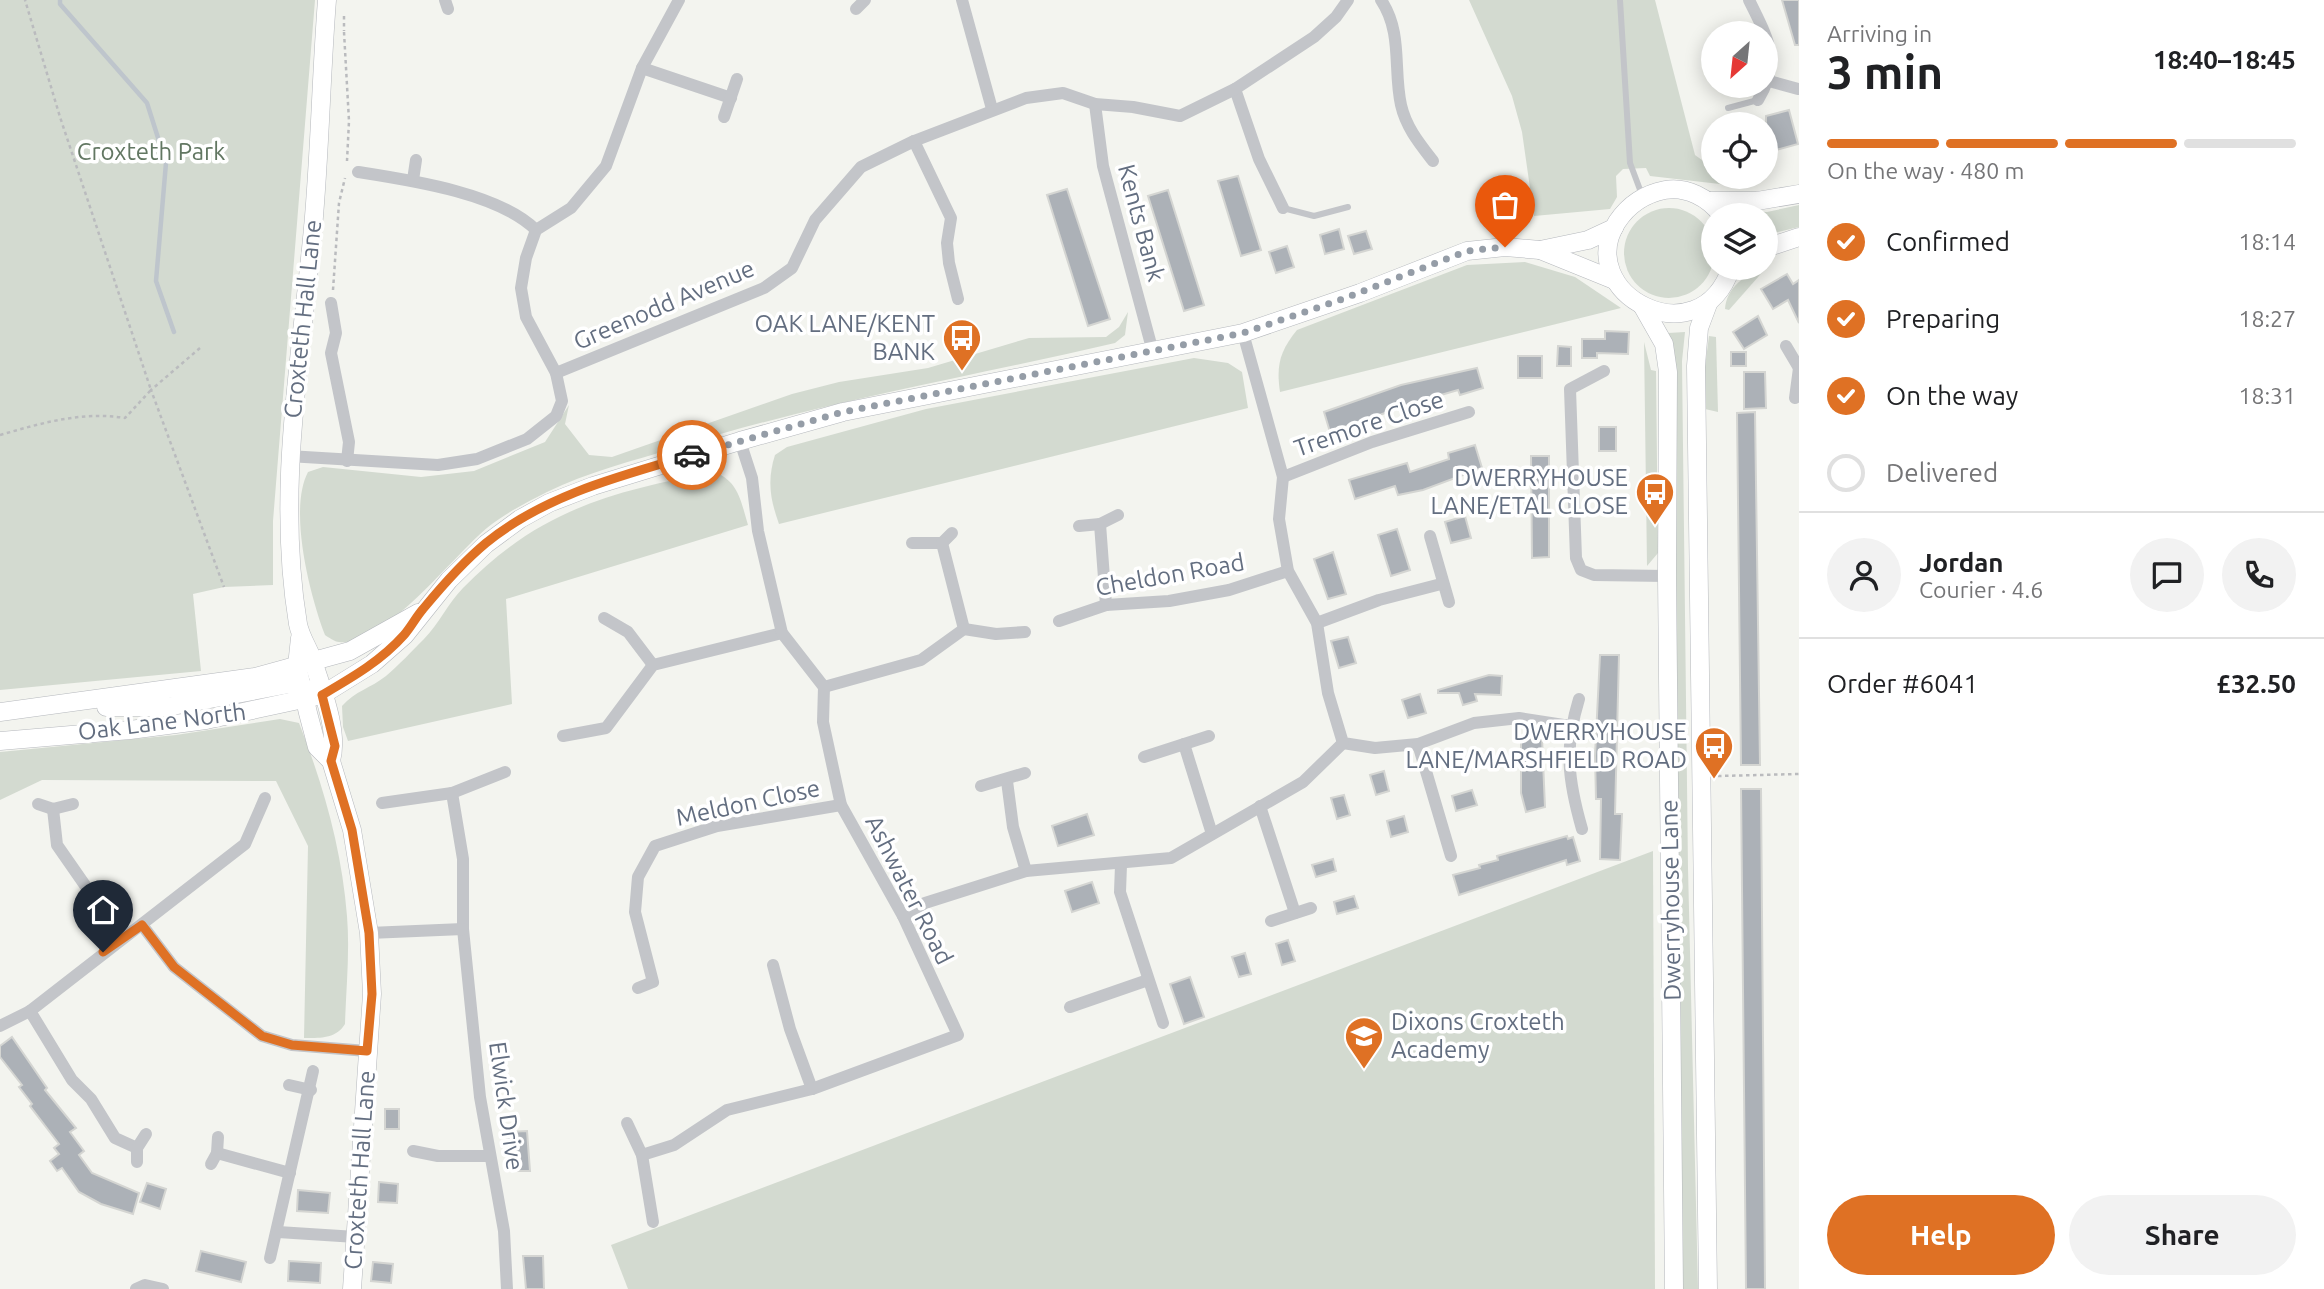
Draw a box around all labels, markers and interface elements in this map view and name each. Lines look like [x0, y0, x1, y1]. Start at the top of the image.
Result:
north arrow [1701, 21, 1778, 98]
map controls [1701, 21, 1778, 280]
text: Arriving in [1827, 21, 1932, 46]
text: 18:40–18:45 [2153, 45, 2296, 74]
text: 3 min [1827, 46, 1943, 98]
button: locate [1701, 112, 1778, 189]
park label: Croxteth Park [77, 138, 225, 165]
text: On the way · 480 m [1827, 158, 2024, 183]
street label: Kents Bank [1113, 161, 1170, 284]
pin [1475, 175, 1535, 247]
icon: bag [1486, 186, 1524, 224]
button: layers [1701, 203, 1778, 280]
street label: Croxteth Hall Lane [279, 218, 326, 420]
icon: check [1827, 223, 1865, 261]
text: Confirmed [1886, 227, 2010, 256]
text: 18:14 [2238, 229, 2296, 254]
street label: Greenodd Avenue [569, 254, 758, 355]
icon: check [1827, 300, 1865, 338]
text: Preparing [1886, 304, 2000, 333]
text: 18:27 [2238, 306, 2296, 331]
place label: OAK LANE/KENT BANK [754, 310, 935, 365]
bus stop icon: OAK LANE/KENT BANK [941, 317, 983, 372]
icon: check [1827, 377, 1865, 415]
text: On the way [1886, 381, 2018, 410]
text: 18:31 [2238, 383, 2296, 408]
street label: Tremore Close [1291, 385, 1447, 462]
courier [657, 420, 727, 490]
icon: car [673, 436, 711, 474]
text: Delivered [1886, 458, 1998, 487]
place label: DWERRYHOUSE LANE/ETAL CLOSE [1430, 464, 1628, 519]
bus stop icon: DWERRYHOUSE LANE/ETAL CLOSE [1634, 471, 1676, 526]
button: person [1827, 538, 1901, 612]
button: chat [2130, 538, 2204, 612]
button: phone [2222, 538, 2296, 612]
street label: Cheldon Road [1093, 548, 1246, 601]
text: Jordan [1919, 548, 2004, 577]
text: Courier · 4.6 [1919, 577, 2043, 602]
text: Order #6041 [1827, 669, 1978, 698]
text: £32.50 [2216, 669, 2296, 698]
street label: Oak Lane North [76, 698, 247, 745]
place label: DWERRYHOUSE LANE/MARSHFIELD ROAD [1406, 718, 1687, 773]
bus stop icon: DWERRYHOUSE LANE/MARSHFIELD ROAD [1693, 725, 1735, 780]
street label: Meldon Close [673, 774, 822, 831]
street label: Dwerryhouse Lane [1655, 799, 1686, 1001]
street label: Ashwater Road [860, 811, 959, 969]
pin [73, 880, 133, 952]
icon: home [84, 891, 122, 929]
place label: Dixons Croxteth Academy [1391, 1008, 1565, 1063]
school or university icon: Dixons Croxteth Academy [1343, 1015, 1385, 1070]
street label: Elwick Drive [484, 1040, 529, 1172]
street label: Croxteth Hall Lane [339, 1069, 380, 1270]
button: Help [1827, 1195, 2055, 1275]
button: Share [2069, 1195, 2296, 1275]

